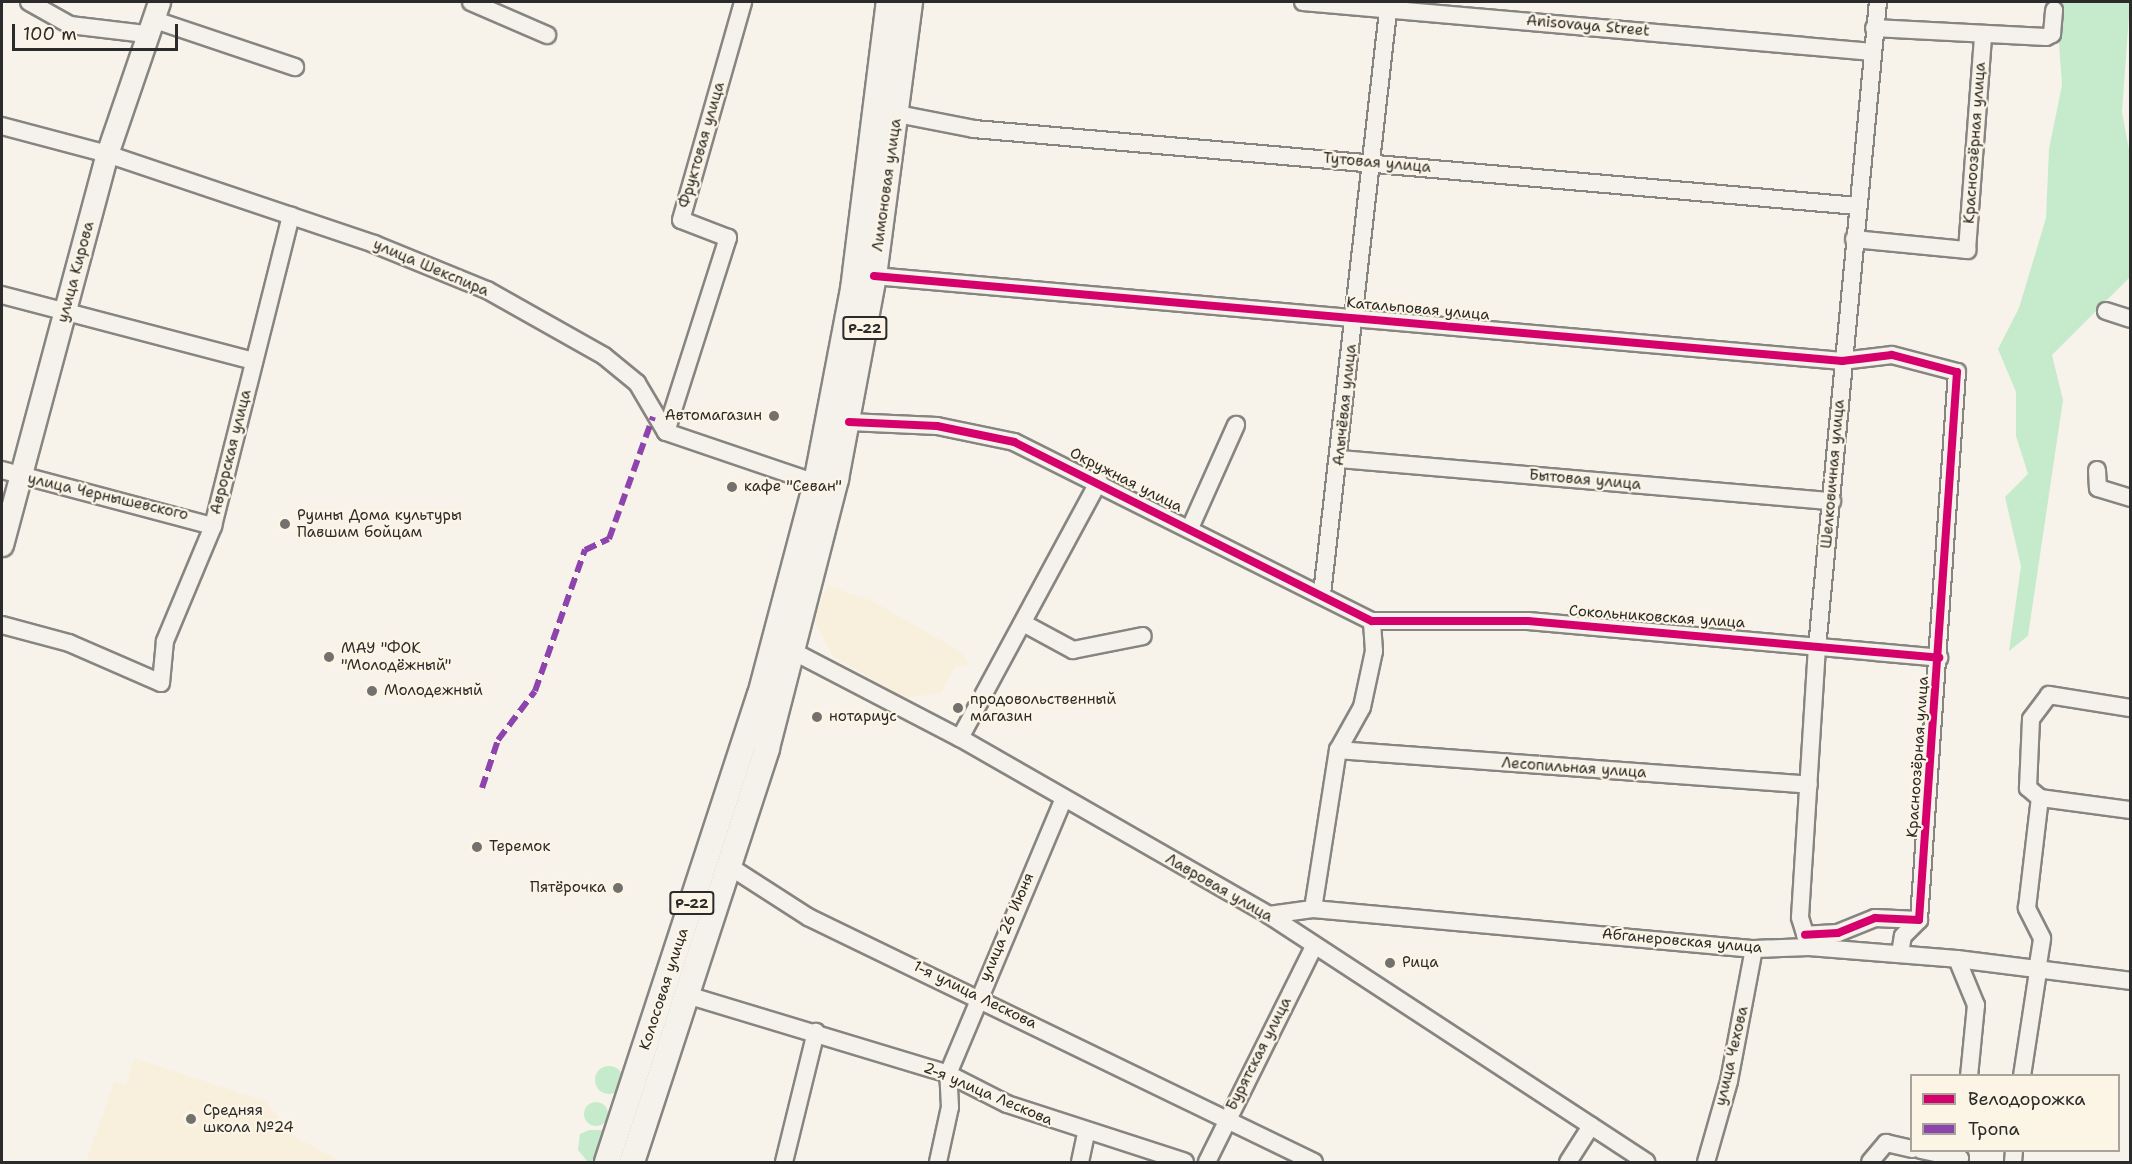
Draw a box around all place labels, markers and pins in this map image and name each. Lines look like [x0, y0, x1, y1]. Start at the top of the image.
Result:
place label: Автомагазин [665, 407, 762, 425]
marker: Автомагазин [767, 409, 781, 423]
place label: кафе "Севан" [744, 478, 842, 496]
marker: кафе "Севан" [725, 480, 739, 494]
place label: Руины Дома культуры Павшим бойцам [297, 506, 462, 541]
marker: Руины Дома культуры Павшим бойцам [278, 517, 292, 531]
place label: МАУ "ФОК "Молодёжный" [341, 639, 451, 674]
marker: МАУ "ФОК "Молодёжный" [322, 650, 336, 664]
place label: Молодежный [384, 682, 483, 700]
marker: Молодежный [365, 684, 379, 698]
place label: продовольственный магазин [970, 690, 1116, 725]
marker: продовольственный магазин [951, 701, 965, 715]
place label: нотариус [829, 708, 897, 726]
marker: нотариус [810, 710, 824, 724]
place label: Теремок [489, 838, 550, 856]
marker: Теремок [470, 840, 484, 854]
place label: Пятёрочка [530, 879, 606, 897]
marker: Пятёрочка [611, 881, 625, 895]
place label: Рица [1402, 954, 1439, 972]
marker: Рица [1383, 956, 1397, 970]
place label: Средняя школа №24 [203, 1101, 294, 1136]
marker: Средняя школа №24 [184, 1112, 198, 1126]

